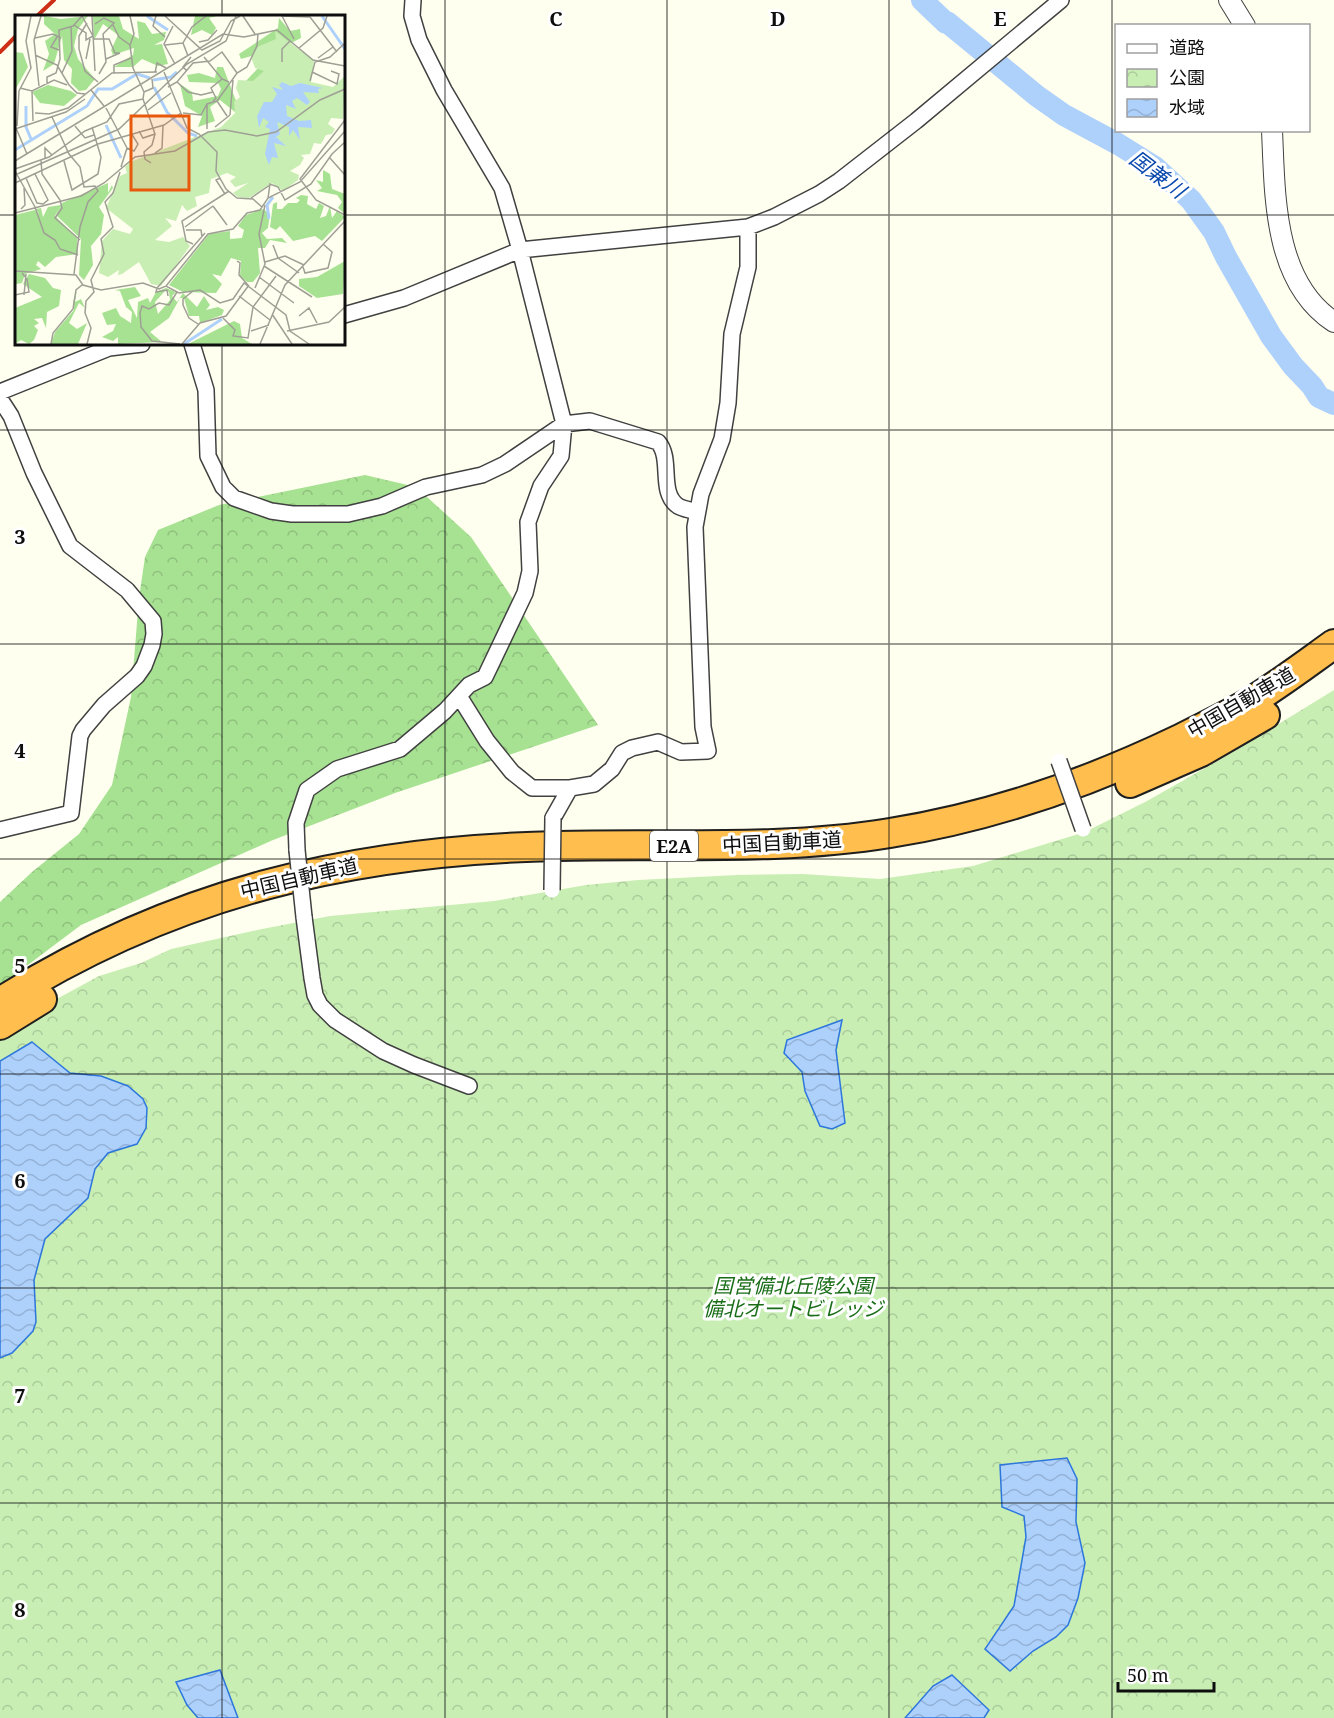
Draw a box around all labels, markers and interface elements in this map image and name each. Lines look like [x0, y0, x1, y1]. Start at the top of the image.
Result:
text: C [549, 5, 563, 32]
text: D [770, 5, 786, 32]
text: E [993, 5, 1007, 32]
inset map [15, 15, 345, 345]
legend [1115, 24, 1310, 132]
text: 道路 [1169, 35, 1205, 59]
text: 公園 [1169, 65, 1205, 89]
text: 水域 [1169, 95, 1205, 119]
water label: 国兼川 [1124, 144, 1193, 205]
text: 3 [14, 523, 26, 550]
street label: 中国自動車道 [1182, 660, 1300, 744]
text: 4 [14, 737, 26, 764]
street label: 中国自動車道 [721, 825, 843, 859]
road number: E2A [650, 831, 698, 861]
street label: 中国自動車道 [238, 851, 360, 905]
text: 5 [14, 952, 26, 979]
text: 6 [14, 1167, 26, 1194]
park label: 国営備北丘陵公園 備北オートビレッジ [703, 1272, 886, 1322]
text: 7 [14, 1382, 26, 1409]
text: 8 [14, 1596, 26, 1623]
scale bar [1118, 1655, 1214, 1693]
text: 50 m [1127, 1663, 1169, 1687]

